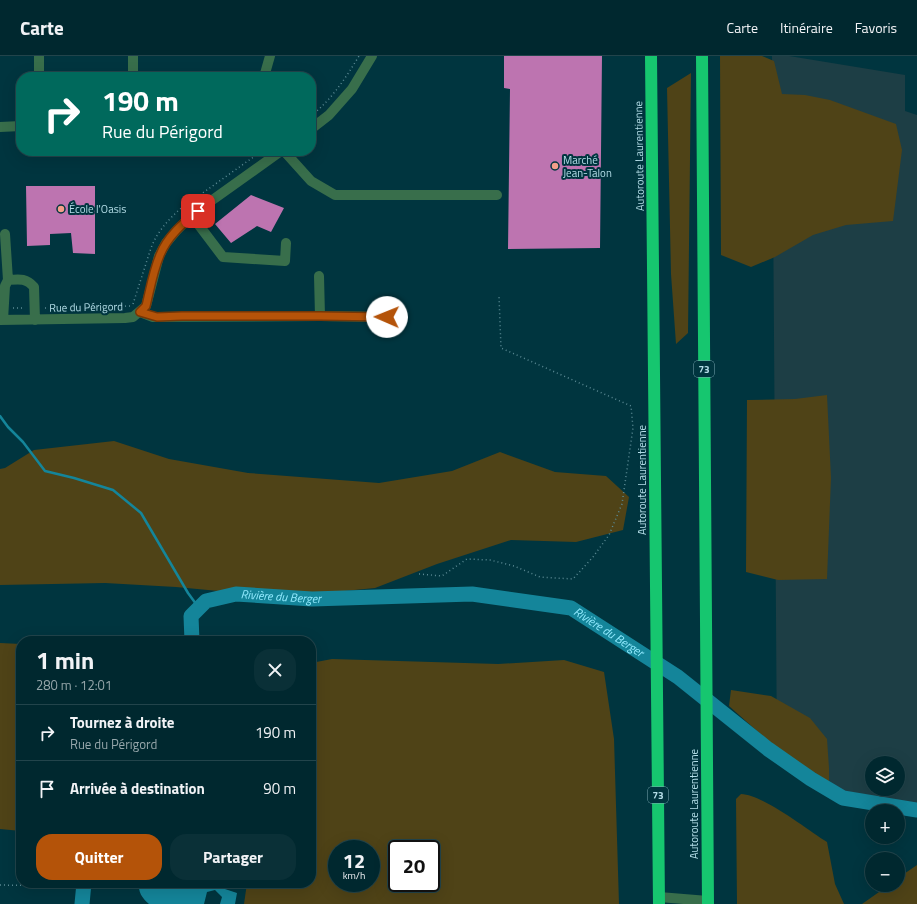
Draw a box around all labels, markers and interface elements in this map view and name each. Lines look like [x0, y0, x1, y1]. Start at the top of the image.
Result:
text: Carte [20, 13, 64, 42]
text: Carte [727, 17, 758, 38]
text: Itinéraire [780, 17, 833, 38]
text: Favoris [855, 17, 897, 38]
text: 190 m [102, 79, 179, 122]
icon: right [36, 88, 88, 140]
street label: Autoroute Laurentienne [630, 100, 648, 211]
text: Rue du Périgord [102, 118, 223, 145]
place label: Marché Jean-Talon [563, 152, 612, 181]
marker: Marché Jean-Talon [550, 161, 560, 171]
pin [181, 194, 215, 228]
icon: arrive [187, 200, 209, 222]
place label: École l'Oasis [69, 201, 126, 217]
marker: École l'Oasis [56, 204, 66, 214]
position arrow [366, 296, 408, 338]
street label: Rue du Périgord [49, 298, 123, 316]
road number: 73 [694, 361, 714, 377]
street label: Autoroute Laurentienne [634, 424, 650, 535]
water label: Rivière du Berger [240, 584, 323, 608]
water label: Rivière du Berger [570, 602, 650, 663]
text: 1 min [36, 642, 94, 678]
button: close [254, 649, 296, 691]
text: 280 m · 12:01 [36, 675, 112, 695]
text: Tournez à droite [70, 711, 175, 734]
text: 190 m [255, 721, 296, 744]
icon: right [36, 722, 58, 744]
text: Rue du Périgord [70, 734, 157, 754]
street label: Autoroute Laurentienne [686, 748, 702, 859]
map controls [865, 756, 905, 892]
button: layers [865, 756, 905, 796]
text: Arrivée à destination [70, 777, 205, 800]
text: 90 m [263, 777, 296, 800]
icon: arrive [36, 778, 58, 800]
road number: 73 [648, 787, 668, 803]
button: + [865, 804, 905, 844]
button: Quitter [36, 834, 162, 880]
button: Partager [170, 834, 296, 880]
speed limit sign: 20 [388, 840, 440, 892]
text: 12 [343, 845, 365, 876]
button: − [865, 852, 905, 892]
text: km/h [343, 868, 365, 883]

